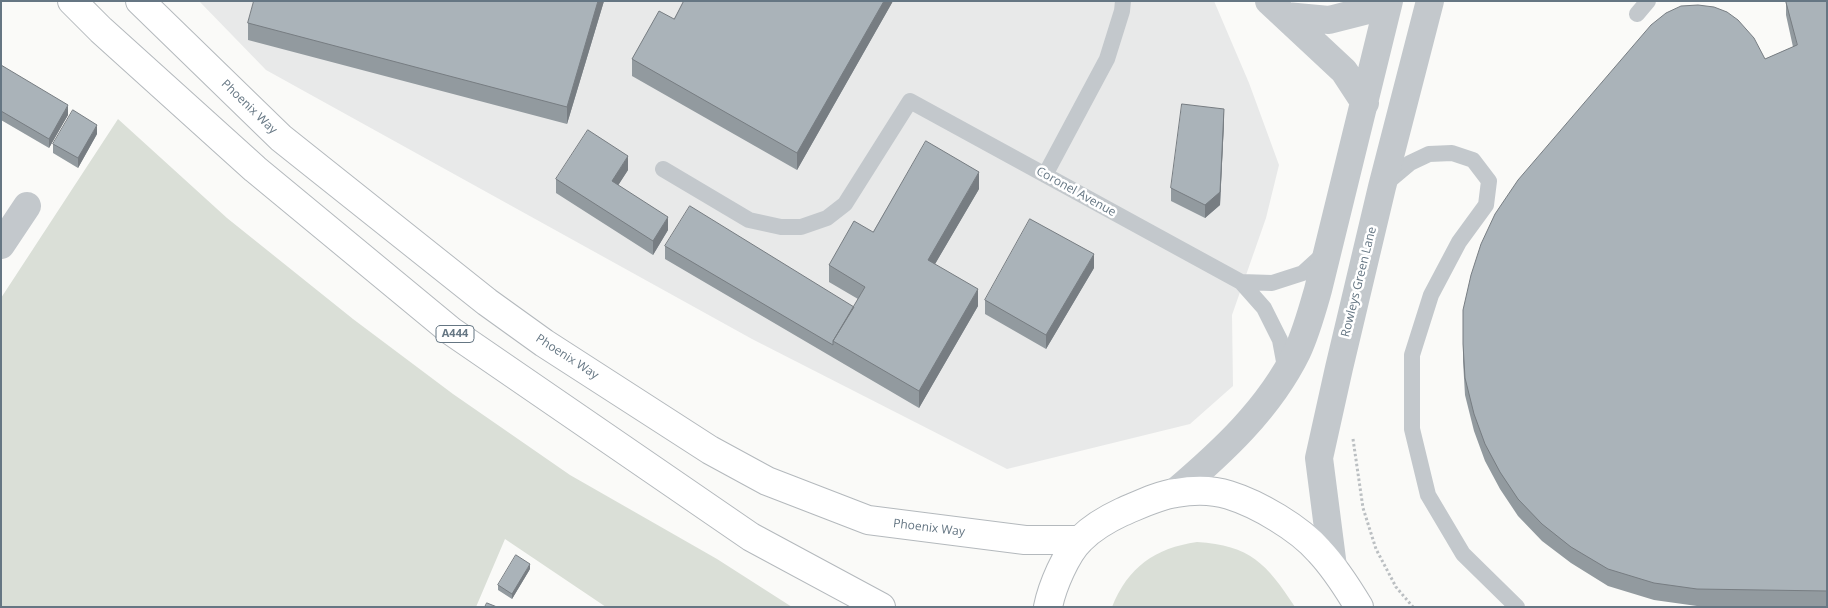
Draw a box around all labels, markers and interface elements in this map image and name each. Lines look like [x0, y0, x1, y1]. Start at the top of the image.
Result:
street label: Phoenix Way [218, 77, 280, 137]
street label: Coronel Avenue [1034, 164, 1118, 220]
street label: Rowleys Green Lane [1338, 225, 1380, 339]
road number: A444 [436, 326, 474, 342]
street label: Phoenix Way [533, 331, 601, 383]
street label: Phoenix Way [892, 516, 966, 540]

